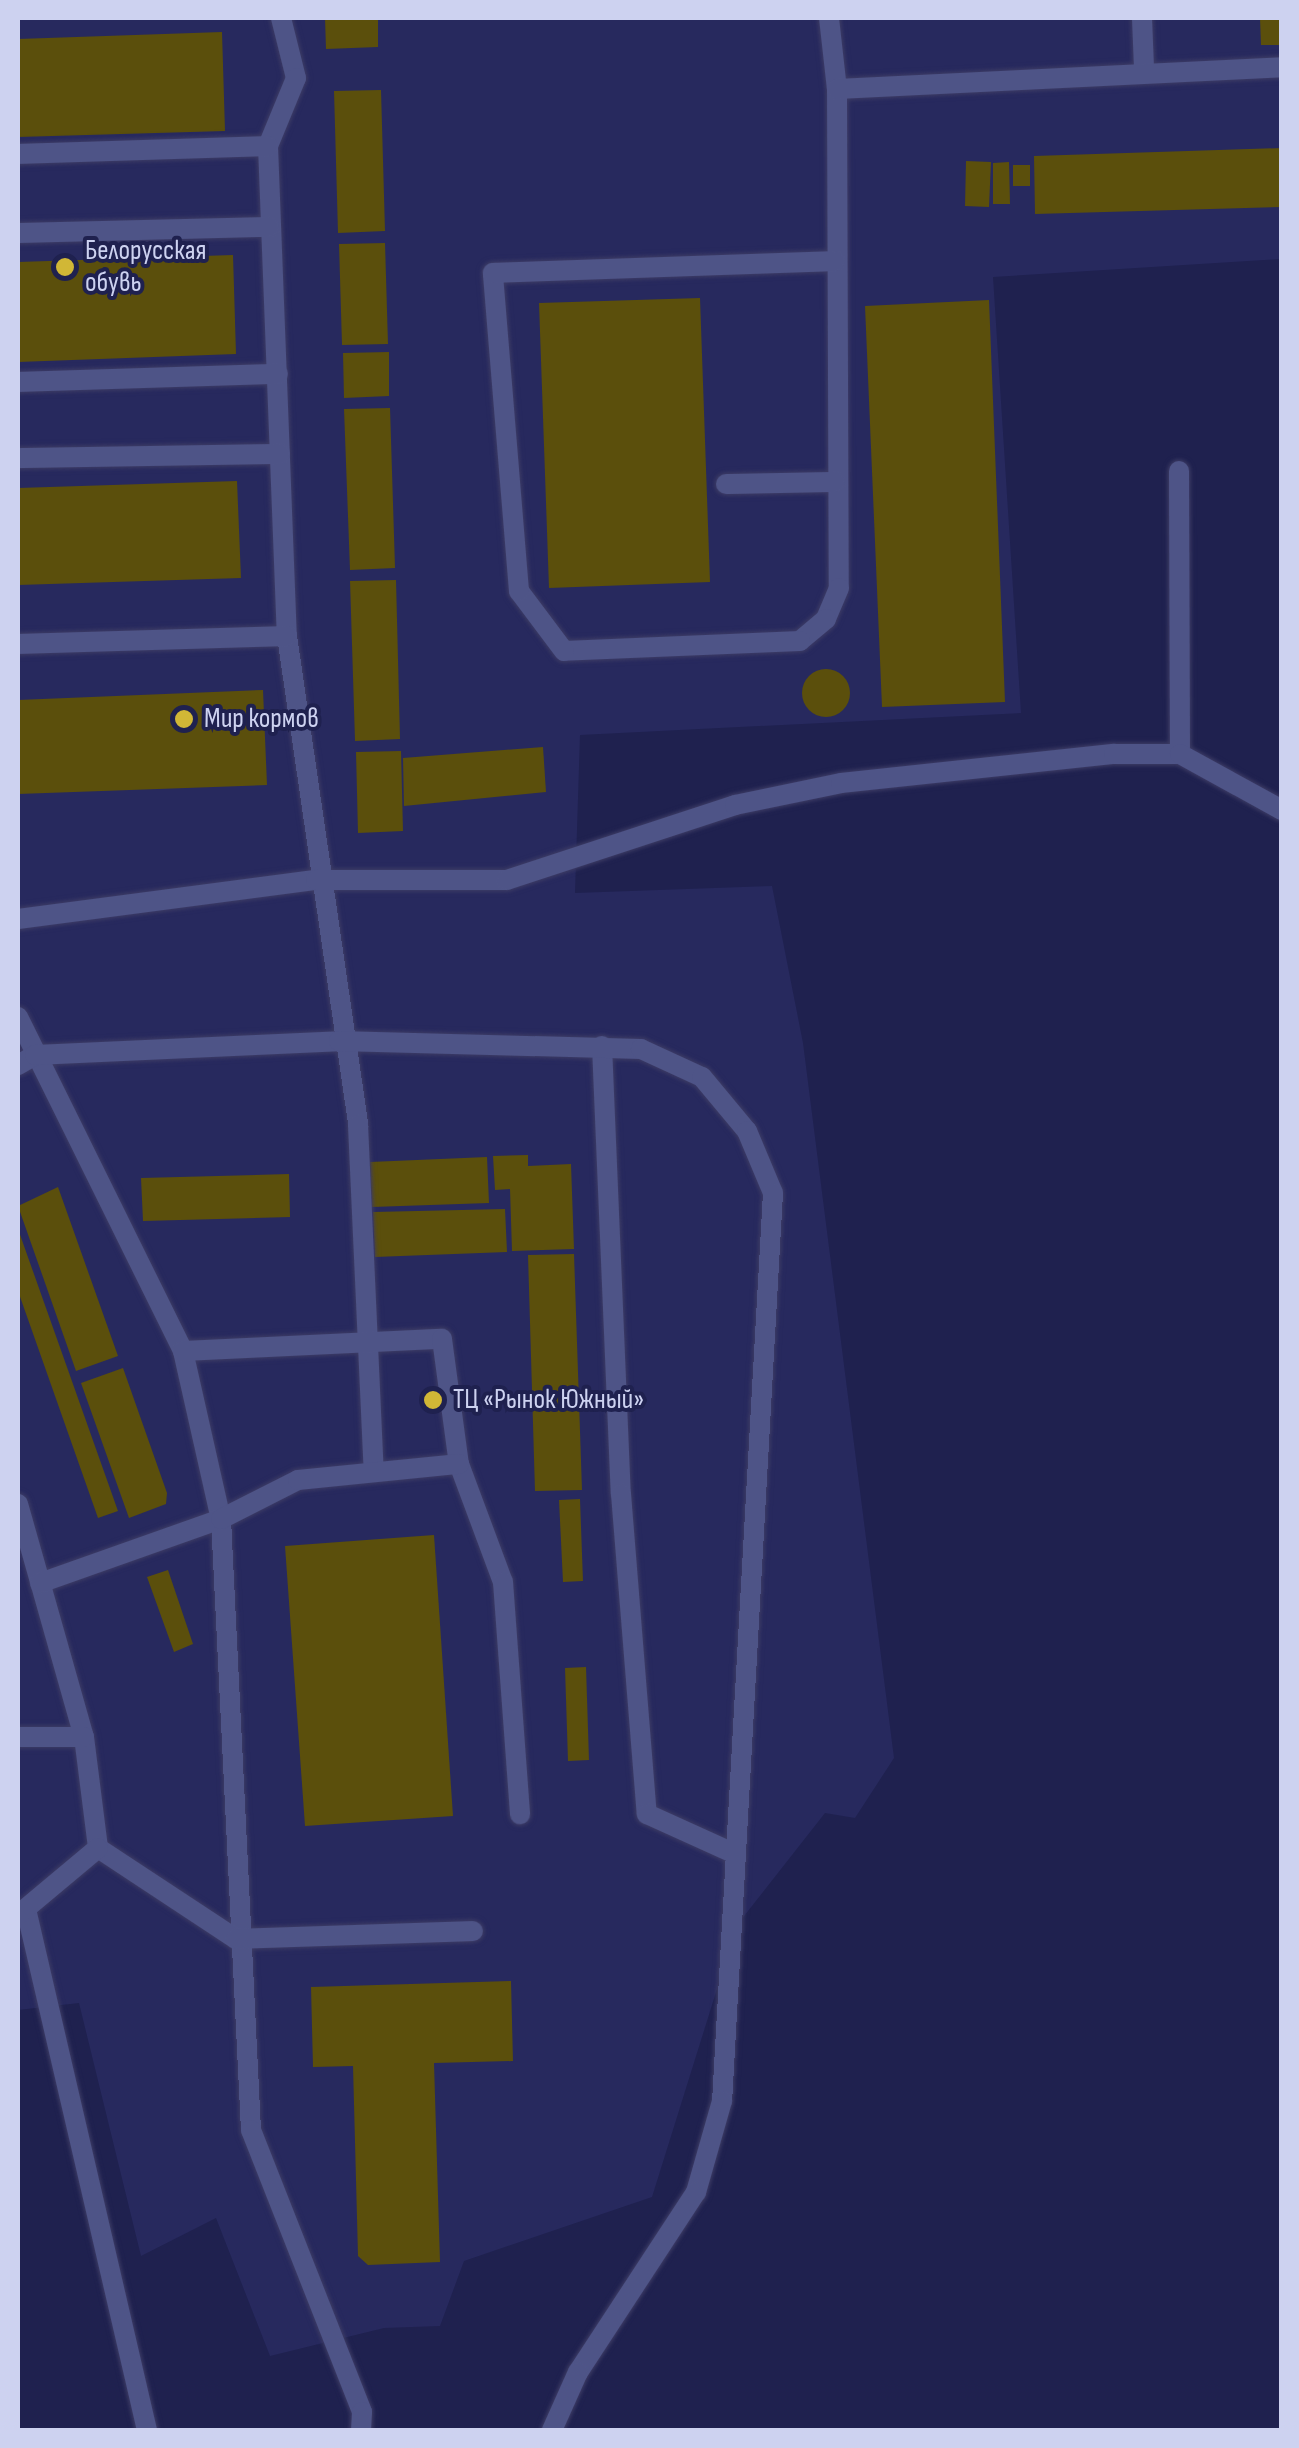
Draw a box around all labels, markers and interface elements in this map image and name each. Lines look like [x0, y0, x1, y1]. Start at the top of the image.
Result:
place label: Белорусская обувь [85, 234, 206, 300]
marker: Белорусская обувь [54, 256, 76, 278]
place label: Мир кормов [204, 702, 319, 736]
marker: Мир кормов [173, 708, 195, 730]
place label: ТЦ «Рынок Южный» [453, 1383, 644, 1417]
marker: ТЦ «Рынок Южный» [422, 1389, 444, 1411]

